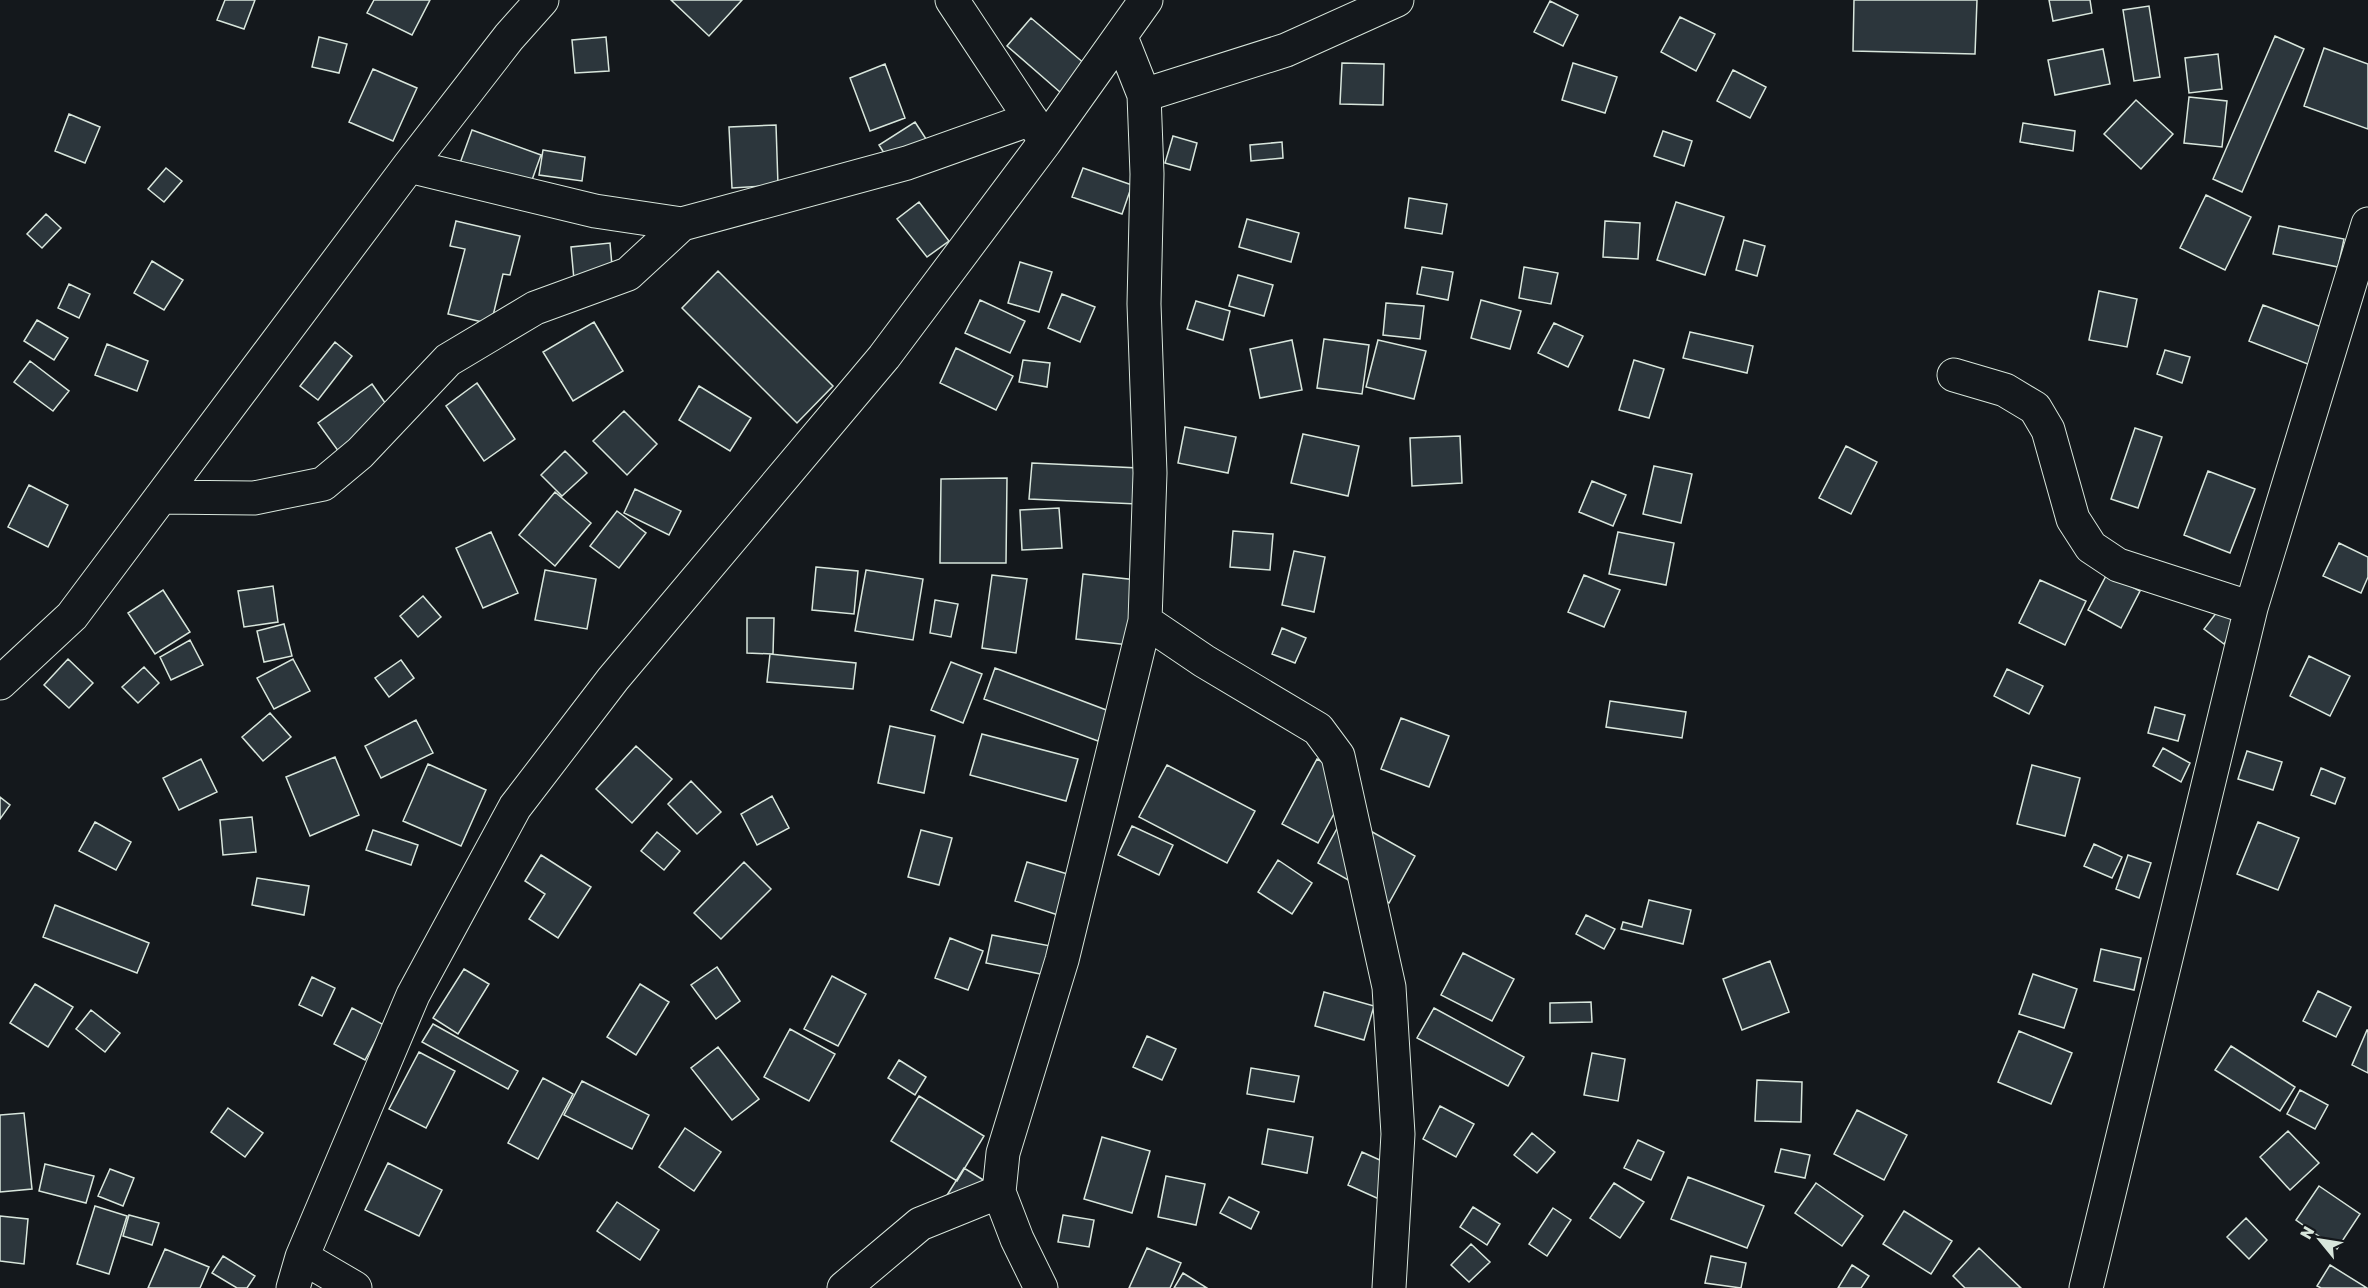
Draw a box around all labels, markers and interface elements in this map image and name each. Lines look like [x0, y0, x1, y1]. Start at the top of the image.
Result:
north arrow [2290, 1210, 2350, 1270]
text: N [2296, 1223, 2319, 1242]

